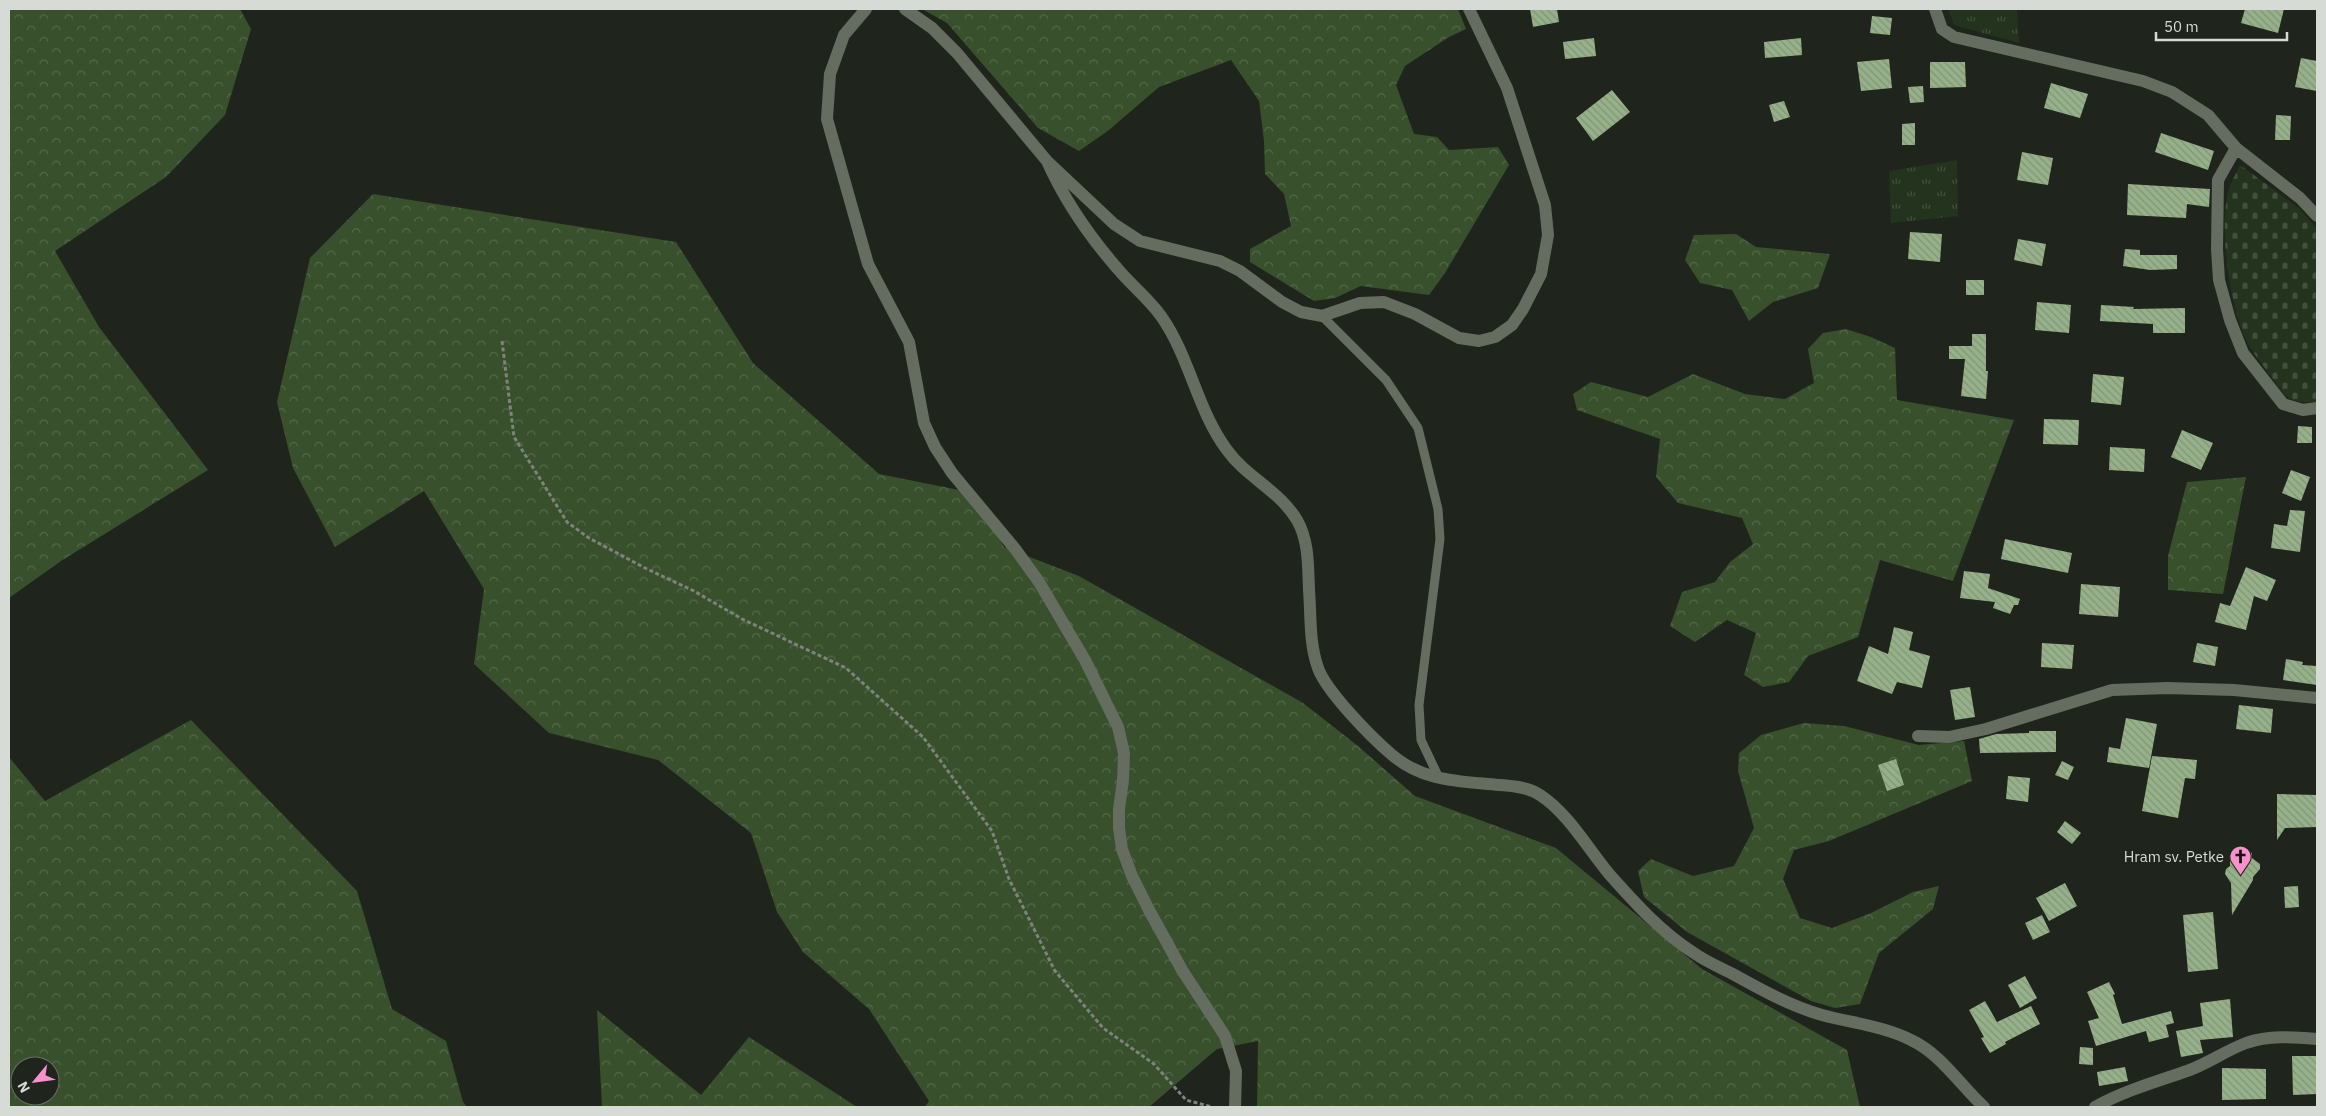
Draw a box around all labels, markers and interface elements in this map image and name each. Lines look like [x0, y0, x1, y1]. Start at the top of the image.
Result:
scale bar [2156, 10, 2287, 42]
text: 50 m [2164, 17, 2199, 36]
church icon: Hram sv. Petke [2228, 844, 2252, 875]
place label: Hram sv. Petke [2124, 847, 2224, 866]
north arrow [10, 1056, 60, 1106]
text: N [13, 1079, 34, 1096]

